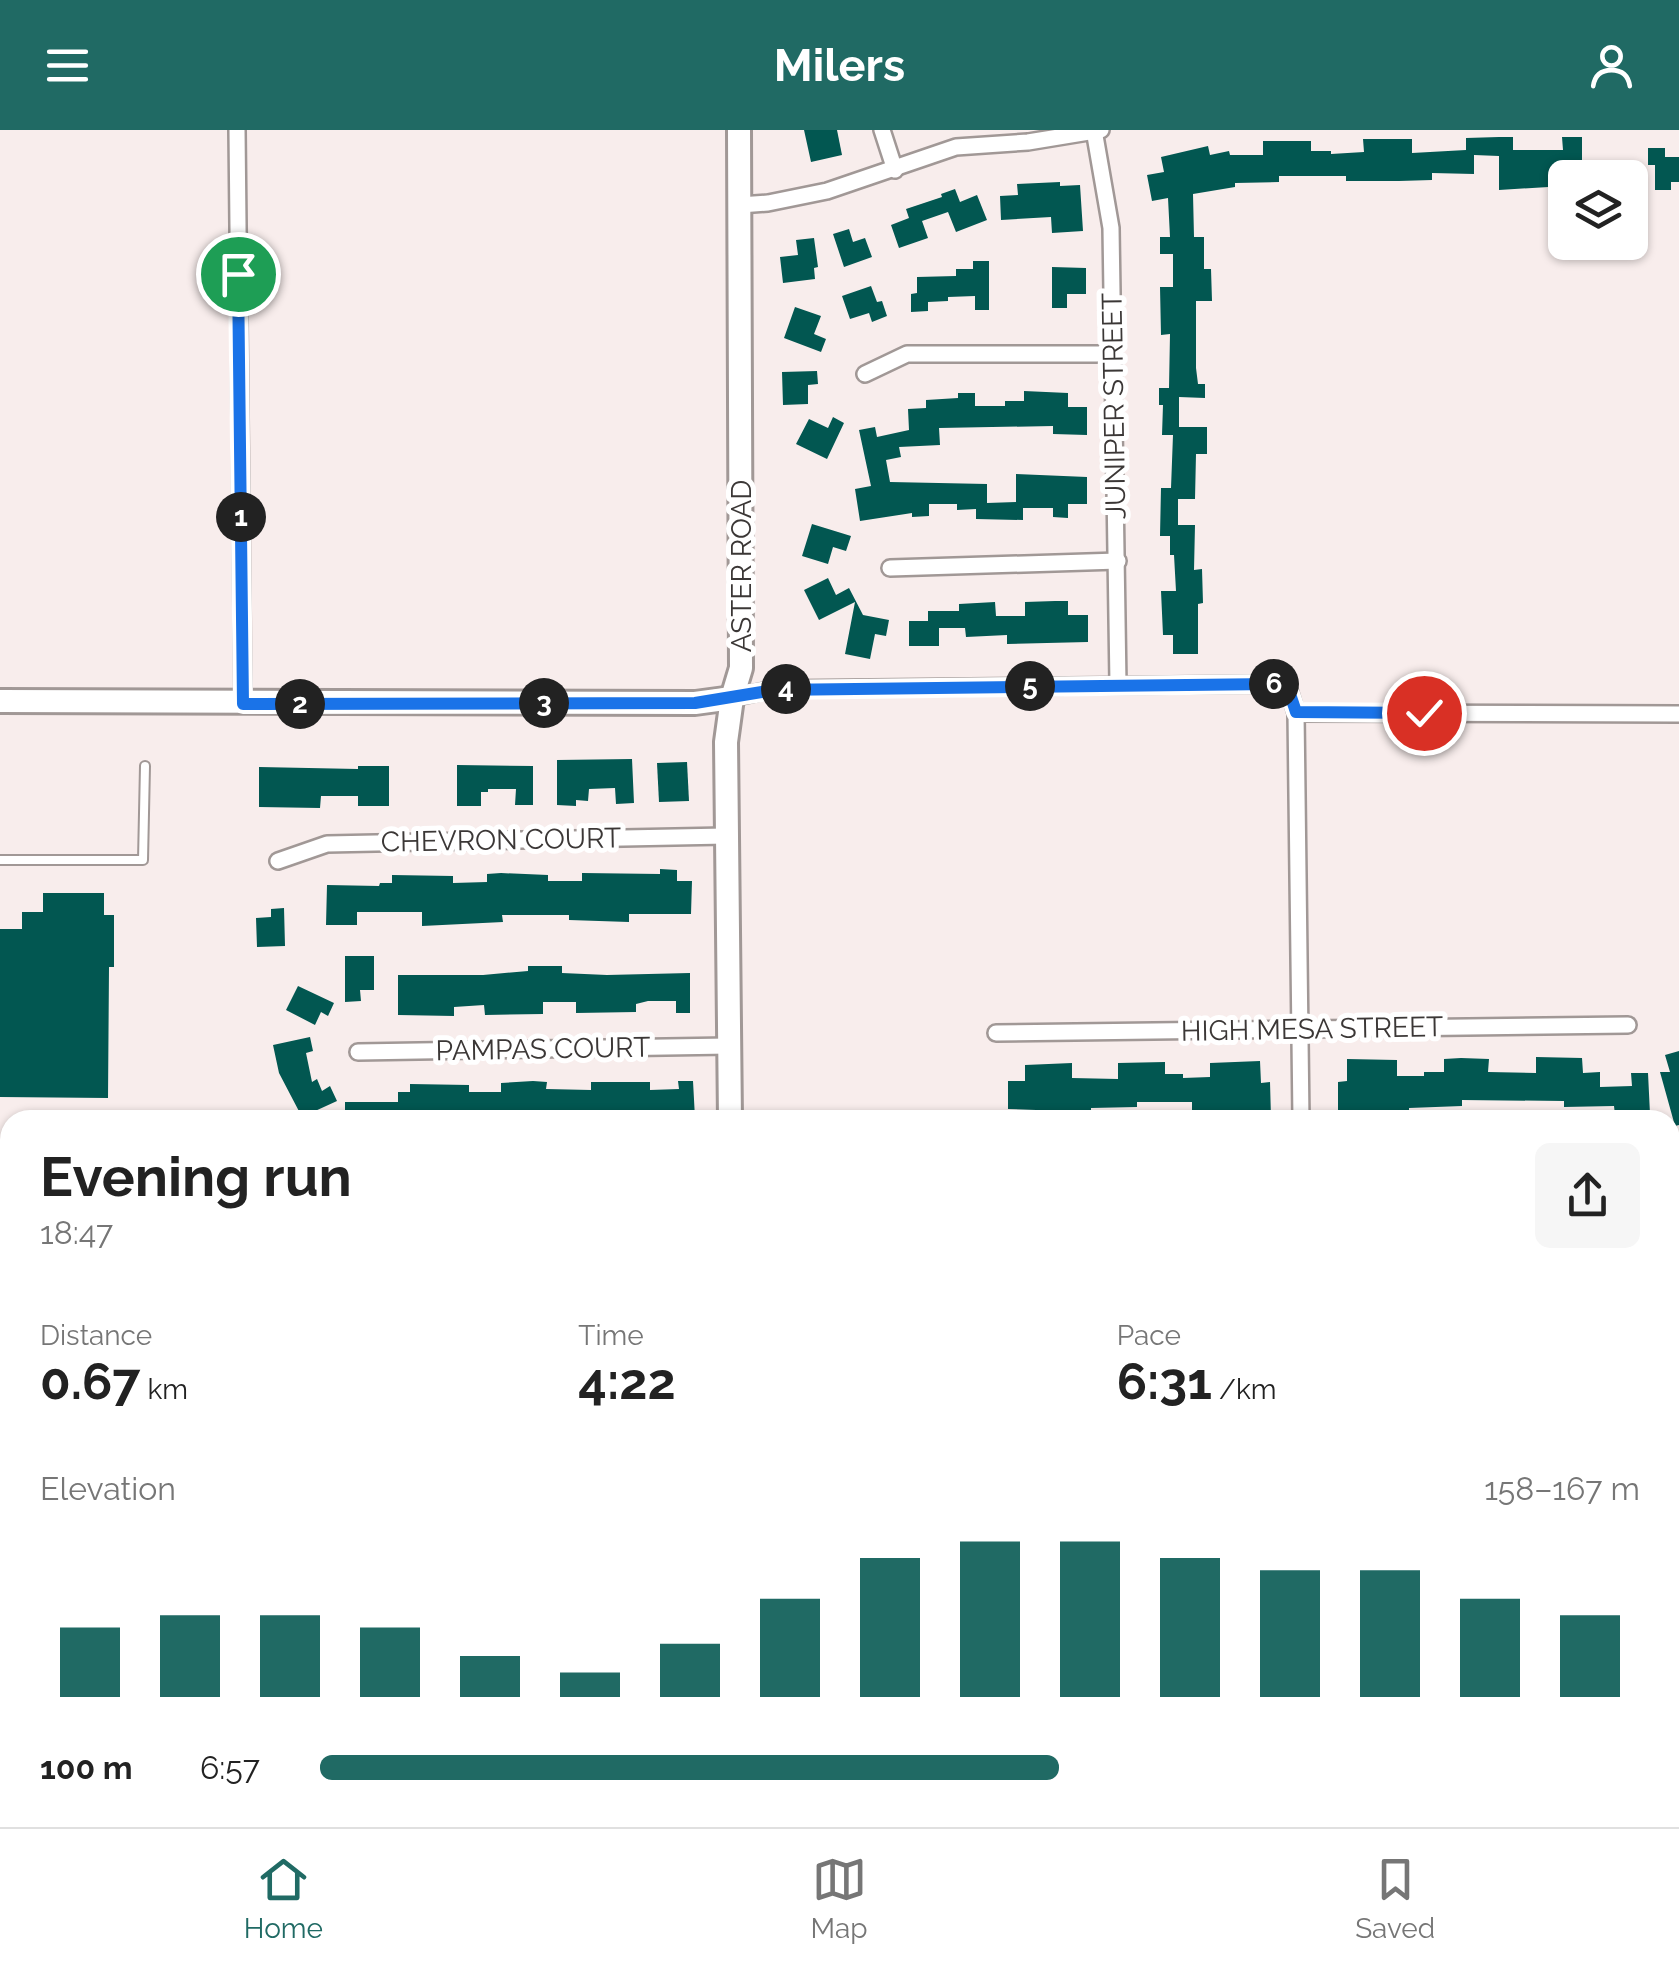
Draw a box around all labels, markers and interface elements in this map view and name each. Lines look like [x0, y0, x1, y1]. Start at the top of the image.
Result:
icon: menu [40, 38, 95, 93]
icon: person [1584, 38, 1639, 93]
text: Milers [774, 39, 905, 92]
map controls [1548, 160, 1648, 260]
button: layers [1548, 160, 1648, 260]
pin [196, 232, 281, 317]
icon: arrive [211, 247, 266, 302]
street label: JUNIPER STREET [1096, 292, 1132, 520]
street label: ASTER ROAD [725, 480, 758, 652]
pin: 1 [216, 492, 266, 542]
text: 1 [234, 500, 248, 533]
pin: 6 [1249, 659, 1299, 709]
pin: 5 [1005, 661, 1055, 711]
pin: 4 [761, 664, 811, 714]
text: 6 [1266, 667, 1283, 700]
text: 5 [1022, 669, 1038, 702]
pin [1382, 671, 1467, 756]
text: 4 [778, 672, 794, 705]
pin: 3 [519, 678, 569, 728]
pin: 2 [275, 679, 325, 729]
text: 3 [536, 686, 552, 719]
icon: check [1397, 686, 1452, 741]
text: 2 [292, 687, 308, 720]
street label: CHEVRON COURT [381, 821, 621, 859]
street label: HIGH MESA STREET [1181, 1010, 1443, 1048]
street label: PAMPAS COURT [435, 1031, 651, 1067]
button: share [1535, 1143, 1640, 1248]
text: Evening run [40, 1144, 352, 1209]
text: 18:47 [40, 1214, 113, 1251]
text: Distance [40, 1319, 152, 1352]
text: Time [578, 1319, 644, 1352]
text: Pace [1117, 1319, 1181, 1352]
text: 0.67 [40, 1352, 140, 1411]
text: 4:22 [578, 1352, 676, 1411]
text: 6:31 [1117, 1352, 1212, 1411]
text: km [140, 1373, 188, 1406]
text: /km [1212, 1373, 1277, 1406]
text: Elevation [40, 1470, 176, 1507]
text: 158–167 m [1484, 1470, 1640, 1507]
text: 100 m [40, 1749, 133, 1786]
text: 6:57 [200, 1749, 260, 1786]
tab: Home [244, 1852, 323, 1945]
tab: Map [811, 1852, 868, 1945]
tab: Saved [1355, 1852, 1435, 1945]

